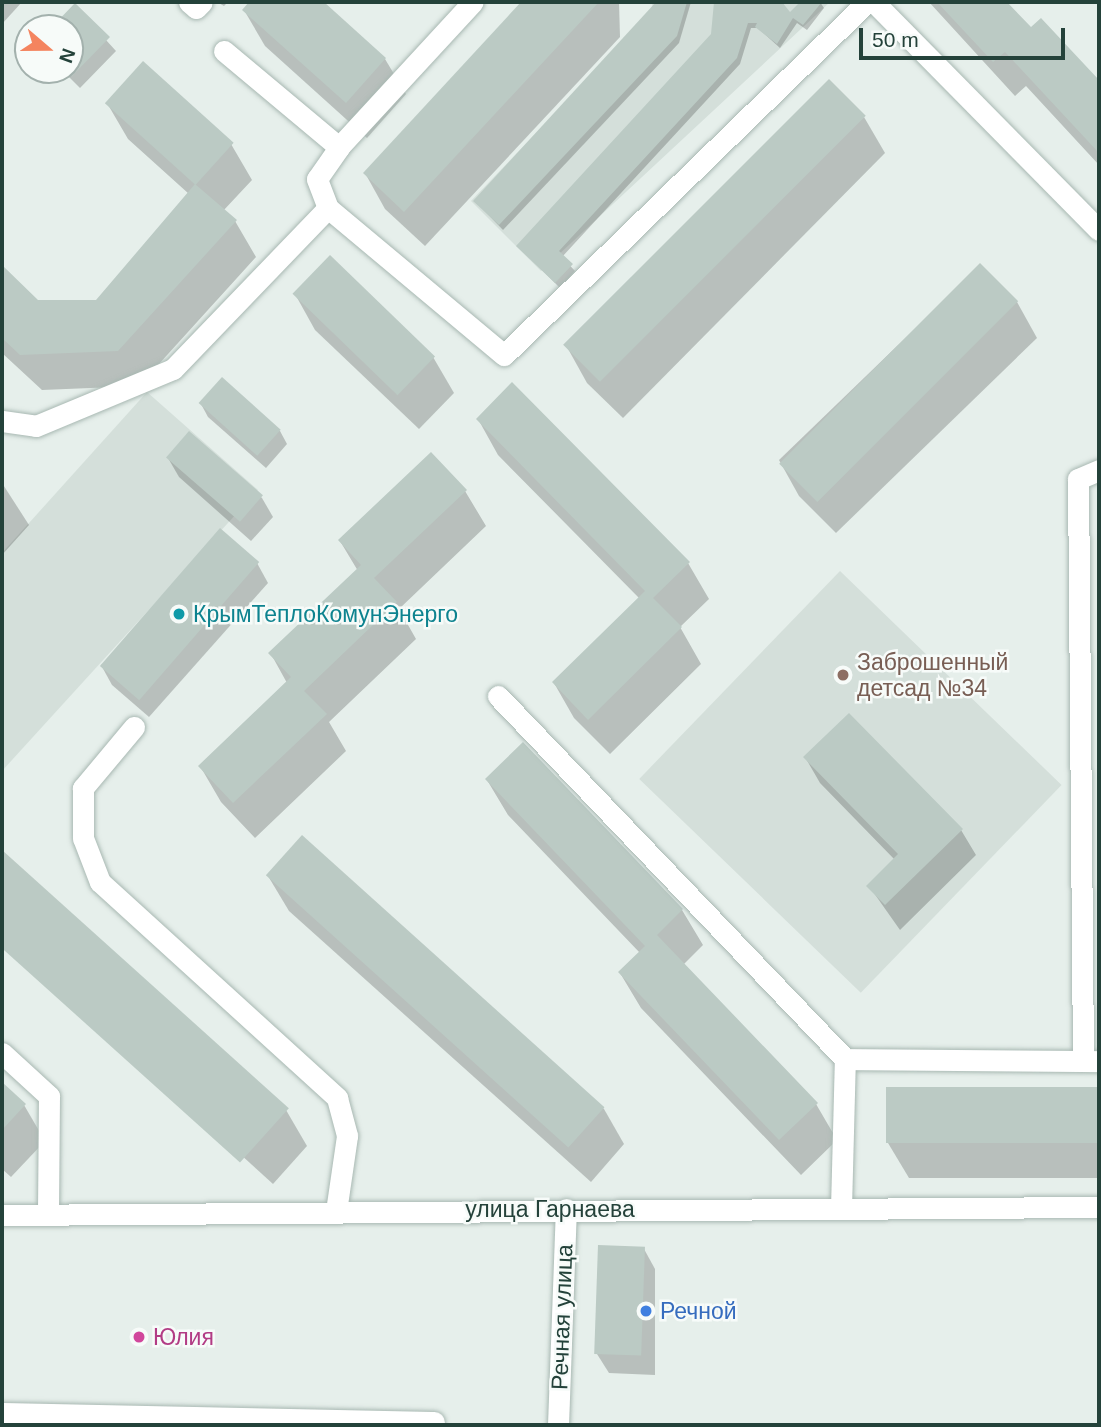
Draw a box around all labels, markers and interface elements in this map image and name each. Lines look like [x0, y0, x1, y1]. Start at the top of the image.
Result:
north arrow [14, 14, 84, 84]
scale bar [863, 14, 1070, 58]
text: 50 m [872, 28, 919, 51]
text: N [55, 46, 80, 66]
place label: КрымТеплоКомунЭнерго [193, 600, 458, 628]
marker: КрымТеплоКомунЭнерго [171, 606, 187, 622]
place label: Заброшенный детсад №34 [857, 648, 1008, 702]
marker: Заброшенный детсад №34 [835, 667, 851, 683]
street label: улица Гарнаева [465, 1195, 635, 1223]
street label: Речная улица [546, 1244, 578, 1390]
place label: Речной [660, 1297, 737, 1325]
marker: Речной [638, 1303, 654, 1319]
place label: Юлия [153, 1323, 214, 1351]
marker: Юлия [131, 1329, 147, 1345]

